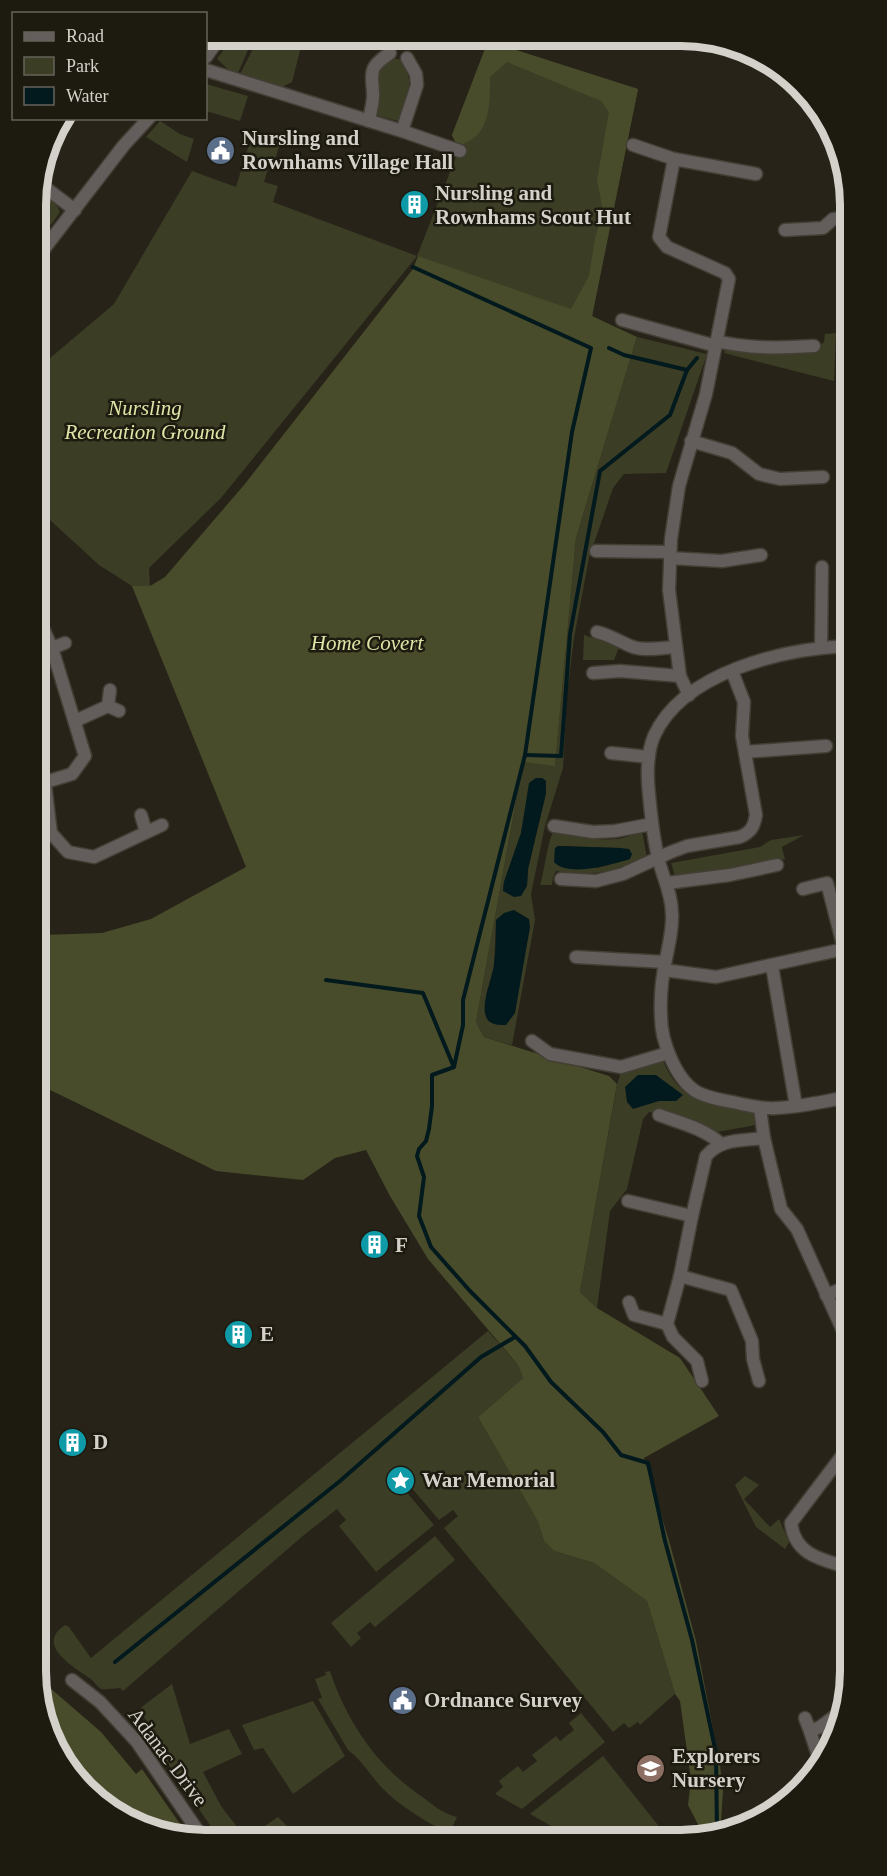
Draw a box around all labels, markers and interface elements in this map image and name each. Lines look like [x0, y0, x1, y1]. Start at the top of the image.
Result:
legend [12, 12, 207, 120]
text: Road [66, 26, 104, 46]
text: Park [66, 56, 99, 76]
text: Water [66, 86, 109, 106]
place label: Nursling and Rownhams Village Hall [242, 126, 453, 174]
public building icon: Nursling and Rownhams Village Hall [205, 134, 237, 166]
place label: Nursling and Rownhams Scout Hut [435, 181, 631, 229]
building icon: Nursling and Rownhams Scout Hut [398, 189, 430, 221]
park label: Nursling Recreation Ground [63, 396, 226, 444]
park label: Home Covert [310, 631, 424, 655]
building icon: F [358, 1229, 390, 1261]
place label: F [395, 1233, 408, 1257]
building icon: E [223, 1318, 255, 1350]
place label: E [260, 1322, 274, 1346]
building icon: D [56, 1426, 88, 1458]
place label: D [93, 1430, 108, 1454]
place icon: War Memorial [385, 1464, 417, 1496]
place label: War Memorial [422, 1468, 555, 1492]
public building icon: Ordnance Survey [387, 1684, 419, 1716]
place label: Ordnance Survey [424, 1688, 583, 1712]
street label: Adanac Drive [123, 1703, 213, 1811]
place label: Explorers Nursery [672, 1744, 760, 1792]
school or university icon: Explorers Nursery [635, 1752, 667, 1784]

